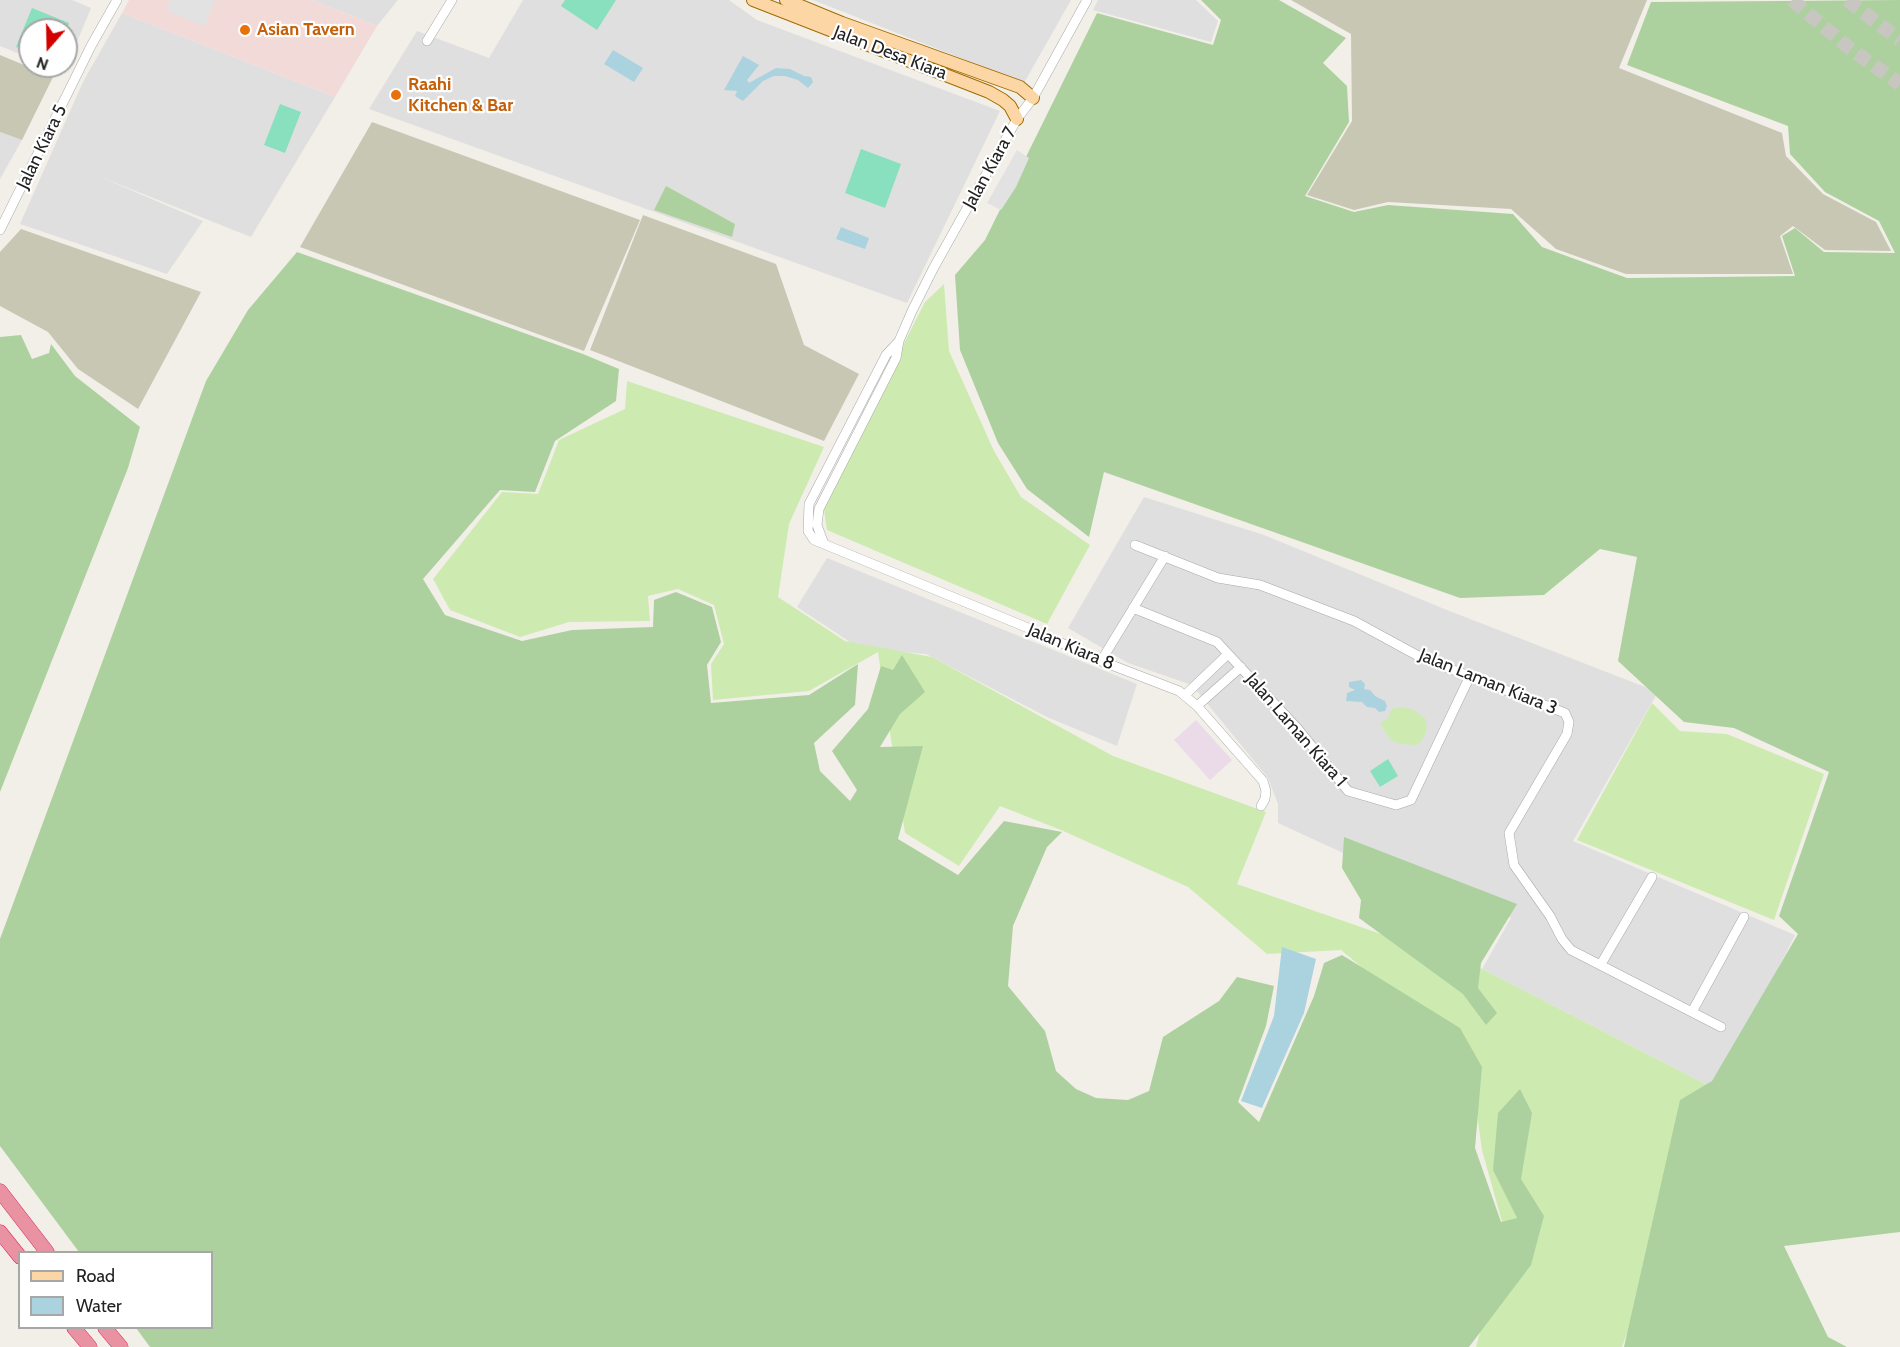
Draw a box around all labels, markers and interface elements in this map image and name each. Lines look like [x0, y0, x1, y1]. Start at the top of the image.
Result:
north arrow [18, 18, 78, 78]
place label: Asian Tavern [257, 19, 355, 41]
street label: Jalan Desa Kiara [830, 21, 950, 85]
marker: Asian Tavern [238, 23, 252, 37]
text: N [34, 53, 51, 74]
place label: Raahi Kitchen & Bar [408, 74, 513, 116]
marker: Raahi Kitchen & Bar [389, 88, 403, 102]
street label: Jalan Kiara 5 [12, 101, 72, 193]
street label: Jalan Kiara 7 [959, 123, 1021, 213]
street label: Jalan Kiara 8 [1024, 619, 1118, 675]
street label: Jalan Laman Kiara 3 [1416, 644, 1560, 720]
street label: Jalan Laman Kiara 1 [1241, 669, 1351, 791]
legend [18, 1251, 213, 1329]
text: Road [76, 1265, 115, 1287]
text: Water [76, 1295, 122, 1317]

